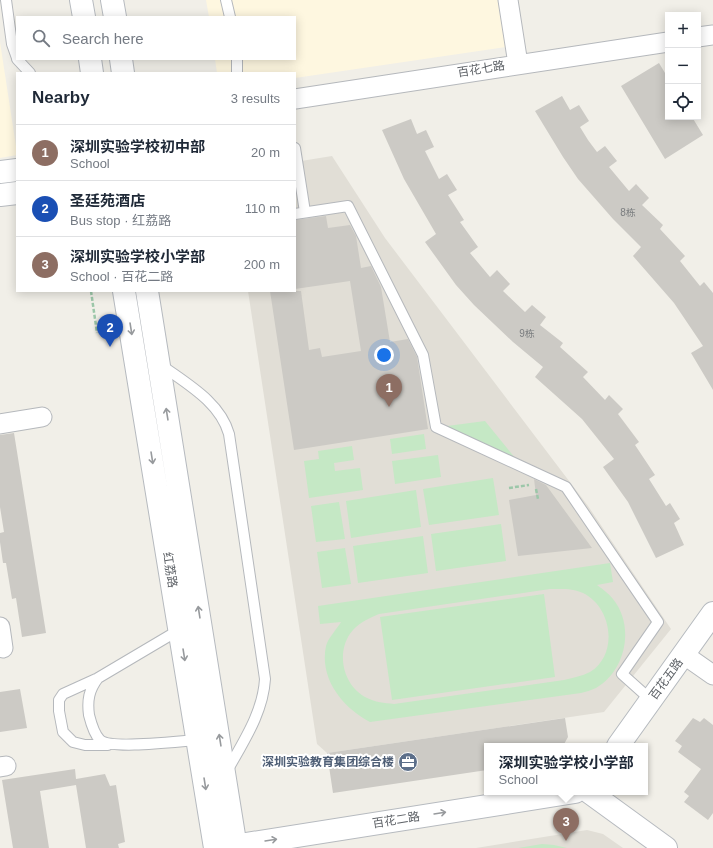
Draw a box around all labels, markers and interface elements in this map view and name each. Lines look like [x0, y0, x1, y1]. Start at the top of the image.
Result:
map controls [665, 12, 701, 120]
button: + [665, 12, 701, 48]
search box [16, 16, 296, 60]
icon: search [30, 27, 52, 49]
text: Search here [62, 30, 144, 47]
button: − [665, 48, 701, 84]
street label: 百花七路 [456, 58, 506, 80]
button: locate [665, 84, 701, 120]
text: Nearby [32, 88, 90, 107]
text: 3 results [231, 91, 280, 106]
text: 深圳实验学校初中部 [70, 138, 205, 155]
text: 1 [41, 145, 49, 160]
text: 20 m [251, 145, 280, 160]
text: School [70, 156, 110, 171]
text: 圣廷苑酒店 [70, 192, 145, 209]
text: 2 [41, 201, 49, 216]
text: 110 m [245, 201, 280, 216]
house number: 8栋 [620, 207, 636, 218]
text: Bus stop · 红荔路 [70, 213, 171, 228]
text: 深圳实验学校小学部 [70, 248, 205, 265]
text: 3 [41, 257, 49, 272]
text: 200 m [244, 257, 280, 272]
text: School · 百花二路 [70, 269, 173, 284]
pin: 2 [97, 314, 123, 347]
one-way arrow [127, 323, 135, 336]
house number: 9栋 [519, 328, 535, 339]
your location [374, 345, 394, 365]
pin: 1 [376, 374, 402, 407]
one-way arrow [163, 408, 171, 421]
one-way arrow [148, 451, 156, 464]
street label: 红荔路 [160, 551, 180, 589]
one-way arrow [195, 606, 203, 619]
one-way arrow [180, 648, 188, 661]
street label: 百花五路 [646, 655, 686, 703]
one-way arrow [216, 734, 224, 747]
popup [484, 743, 648, 795]
office icon: 深圳实验教育集团综合楼 [397, 751, 419, 773]
text: 深圳实验学校小学部 [498, 754, 634, 771]
place label: 深圳实验教育集团综合楼 [262, 755, 394, 769]
text: School [498, 772, 538, 787]
one-way arrow [201, 777, 209, 790]
pin: 3 [553, 808, 579, 841]
street label: 百花二路 [371, 809, 421, 831]
one-way arrow [434, 809, 447, 817]
one-way arrow [264, 836, 277, 844]

